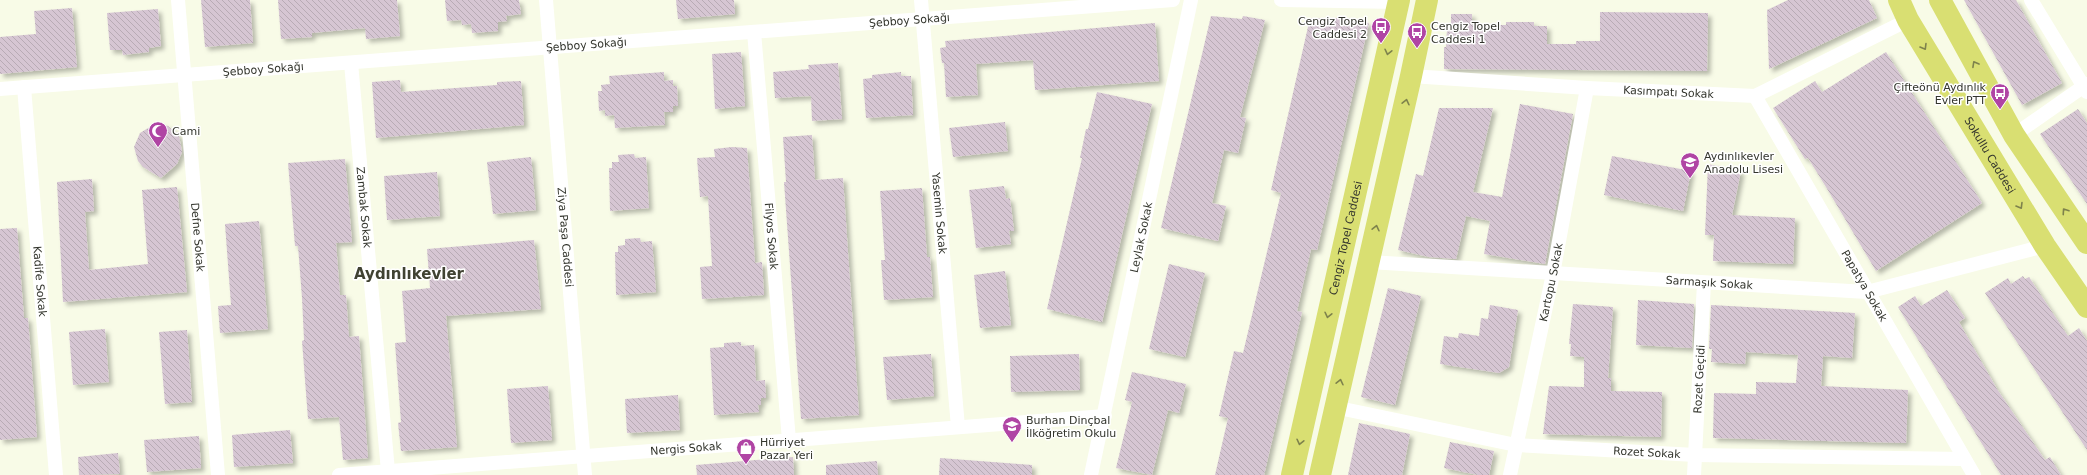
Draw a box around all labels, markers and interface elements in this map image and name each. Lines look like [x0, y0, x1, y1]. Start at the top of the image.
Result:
street label: Şebboy Sokağı [868, 10, 950, 30]
place label: Cengiz Topel Caddesi 2 [1298, 15, 1367, 41]
bus stop icon: Cengiz Topel Caddesi 2 [1370, 16, 1392, 44]
place label: Cengiz Topel Caddesi 1 [1431, 20, 1500, 46]
bus stop icon: Cengiz Topel Caddesi 1 [1406, 21, 1428, 49]
street label: Şebboy Sokağı [545, 35, 627, 54]
one-way arrow [1919, 43, 1926, 50]
one-way arrow [1384, 49, 1392, 55]
street label: Şebboy Sokağı [222, 59, 304, 79]
one-way arrow [1973, 61, 1980, 68]
place label: Çifteönü Aydınlık Evler PTT [1894, 81, 1987, 107]
bus stop icon: Çifteönü Aydınlık Evler PTT [1989, 82, 2011, 110]
street label: Kasımpatı Sokak [1623, 83, 1715, 101]
one-way arrow [1401, 99, 1409, 105]
street label: Sokullu Caddesi [1962, 114, 2018, 196]
mosque icon: Cami [147, 120, 169, 148]
place label: Cami [172, 125, 200, 138]
place label: Aydınlıkevler Anadolu Lisesi [1704, 150, 1783, 176]
school or university icon: Aydınlıkevler Anadolu Lisesi [1679, 151, 1701, 179]
street label: Zambak Sokak [354, 166, 374, 249]
street label: Yasemin Sokak [929, 171, 950, 255]
street label: Cengiz Topel Caddesi [1326, 180, 1365, 296]
street label: Ziya Paşa Caddesi [555, 187, 576, 288]
street label: Leylak Sokak [1127, 200, 1155, 274]
street label: Defne Sokak [189, 202, 207, 273]
street label: Filyos Sokak [762, 202, 781, 271]
one-way arrow [2016, 202, 2023, 209]
one-way arrow [2062, 208, 2070, 215]
one-way arrow [1372, 225, 1380, 232]
street label: Kartopu Sokak [1537, 241, 1565, 323]
street label: Kadife Sokak [31, 245, 49, 318]
street label: Papatya Sokak [1839, 247, 1891, 324]
district label: Aydınlıkevler [354, 265, 465, 283]
street label: Sarmaşık Sokak [1665, 273, 1754, 292]
one-way arrow [1325, 312, 1333, 318]
street label: Rozet Geçidi [1691, 344, 1707, 414]
one-way arrow [1336, 379, 1344, 385]
place label: Burhan Dinçbal İlköğretim Okulu [1026, 414, 1116, 440]
school or university icon: Burhan Dinçbal İlköğretim Okulu [1001, 415, 1023, 443]
place label: Hürriyet Pazar Yeri [760, 436, 813, 462]
shop icon: Hürriyet Pazar Yeri [735, 437, 757, 465]
street label: Nergis Sokak [650, 439, 723, 458]
one-way arrow [1296, 439, 1304, 445]
street label: Rozet Sokak [1613, 444, 1681, 461]

